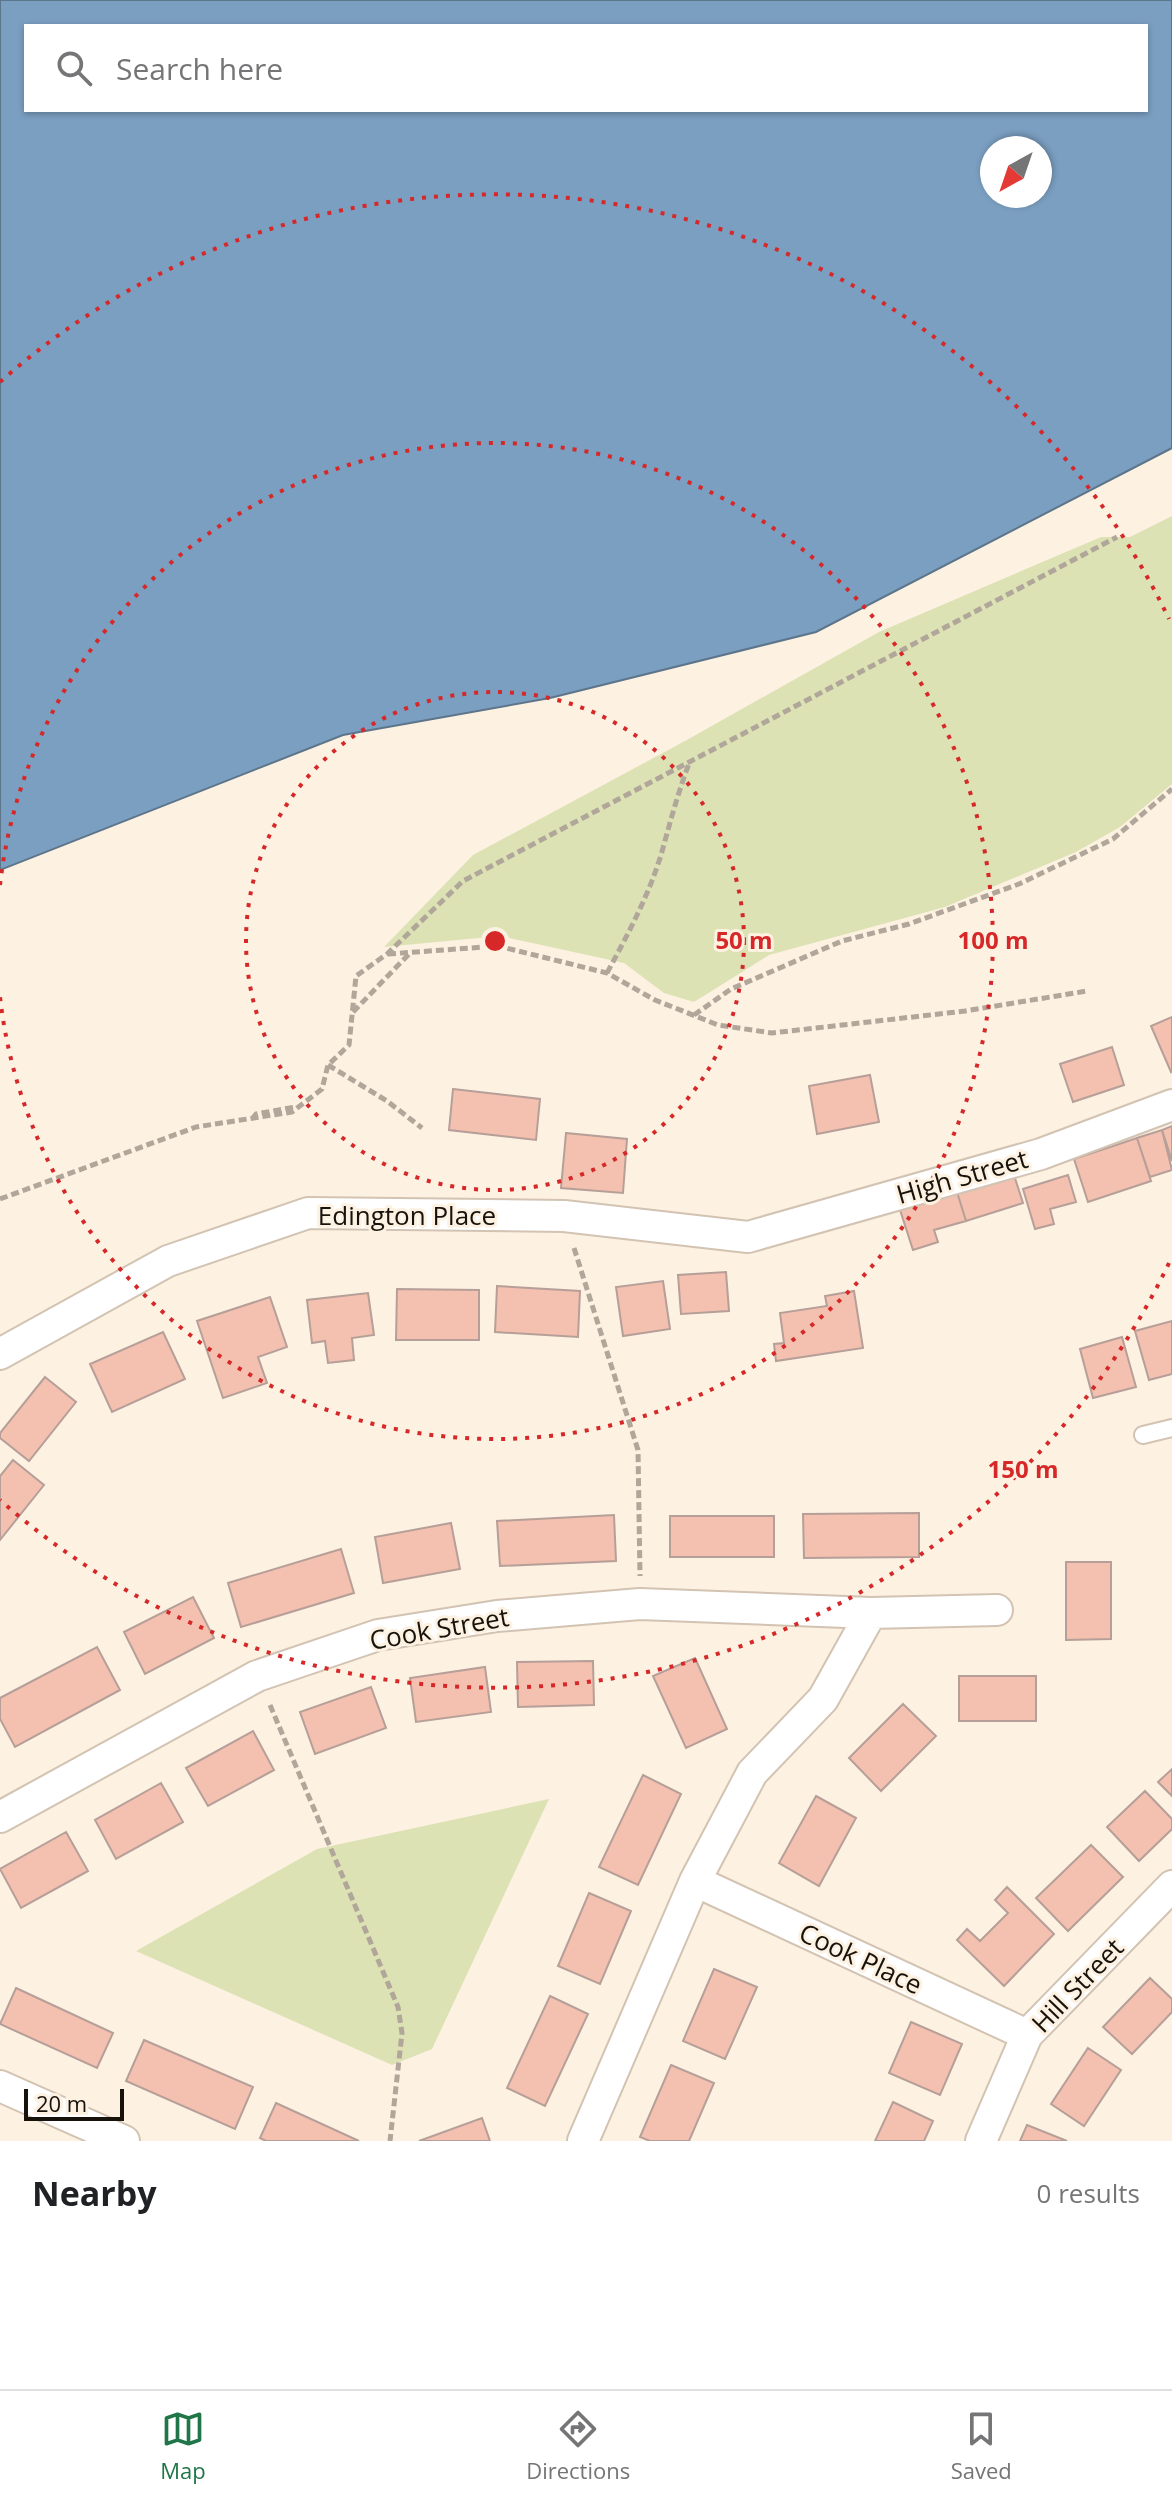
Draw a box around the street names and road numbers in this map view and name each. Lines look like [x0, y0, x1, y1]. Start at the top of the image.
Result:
street label: High Street [892, 1140, 1032, 1212]
street label: Edington Place [318, 1197, 496, 1233]
street label: Cook Street [367, 1598, 511, 1658]
street label: Cook Place [794, 1914, 928, 2002]
street label: Hill Street [1023, 1930, 1131, 2040]

